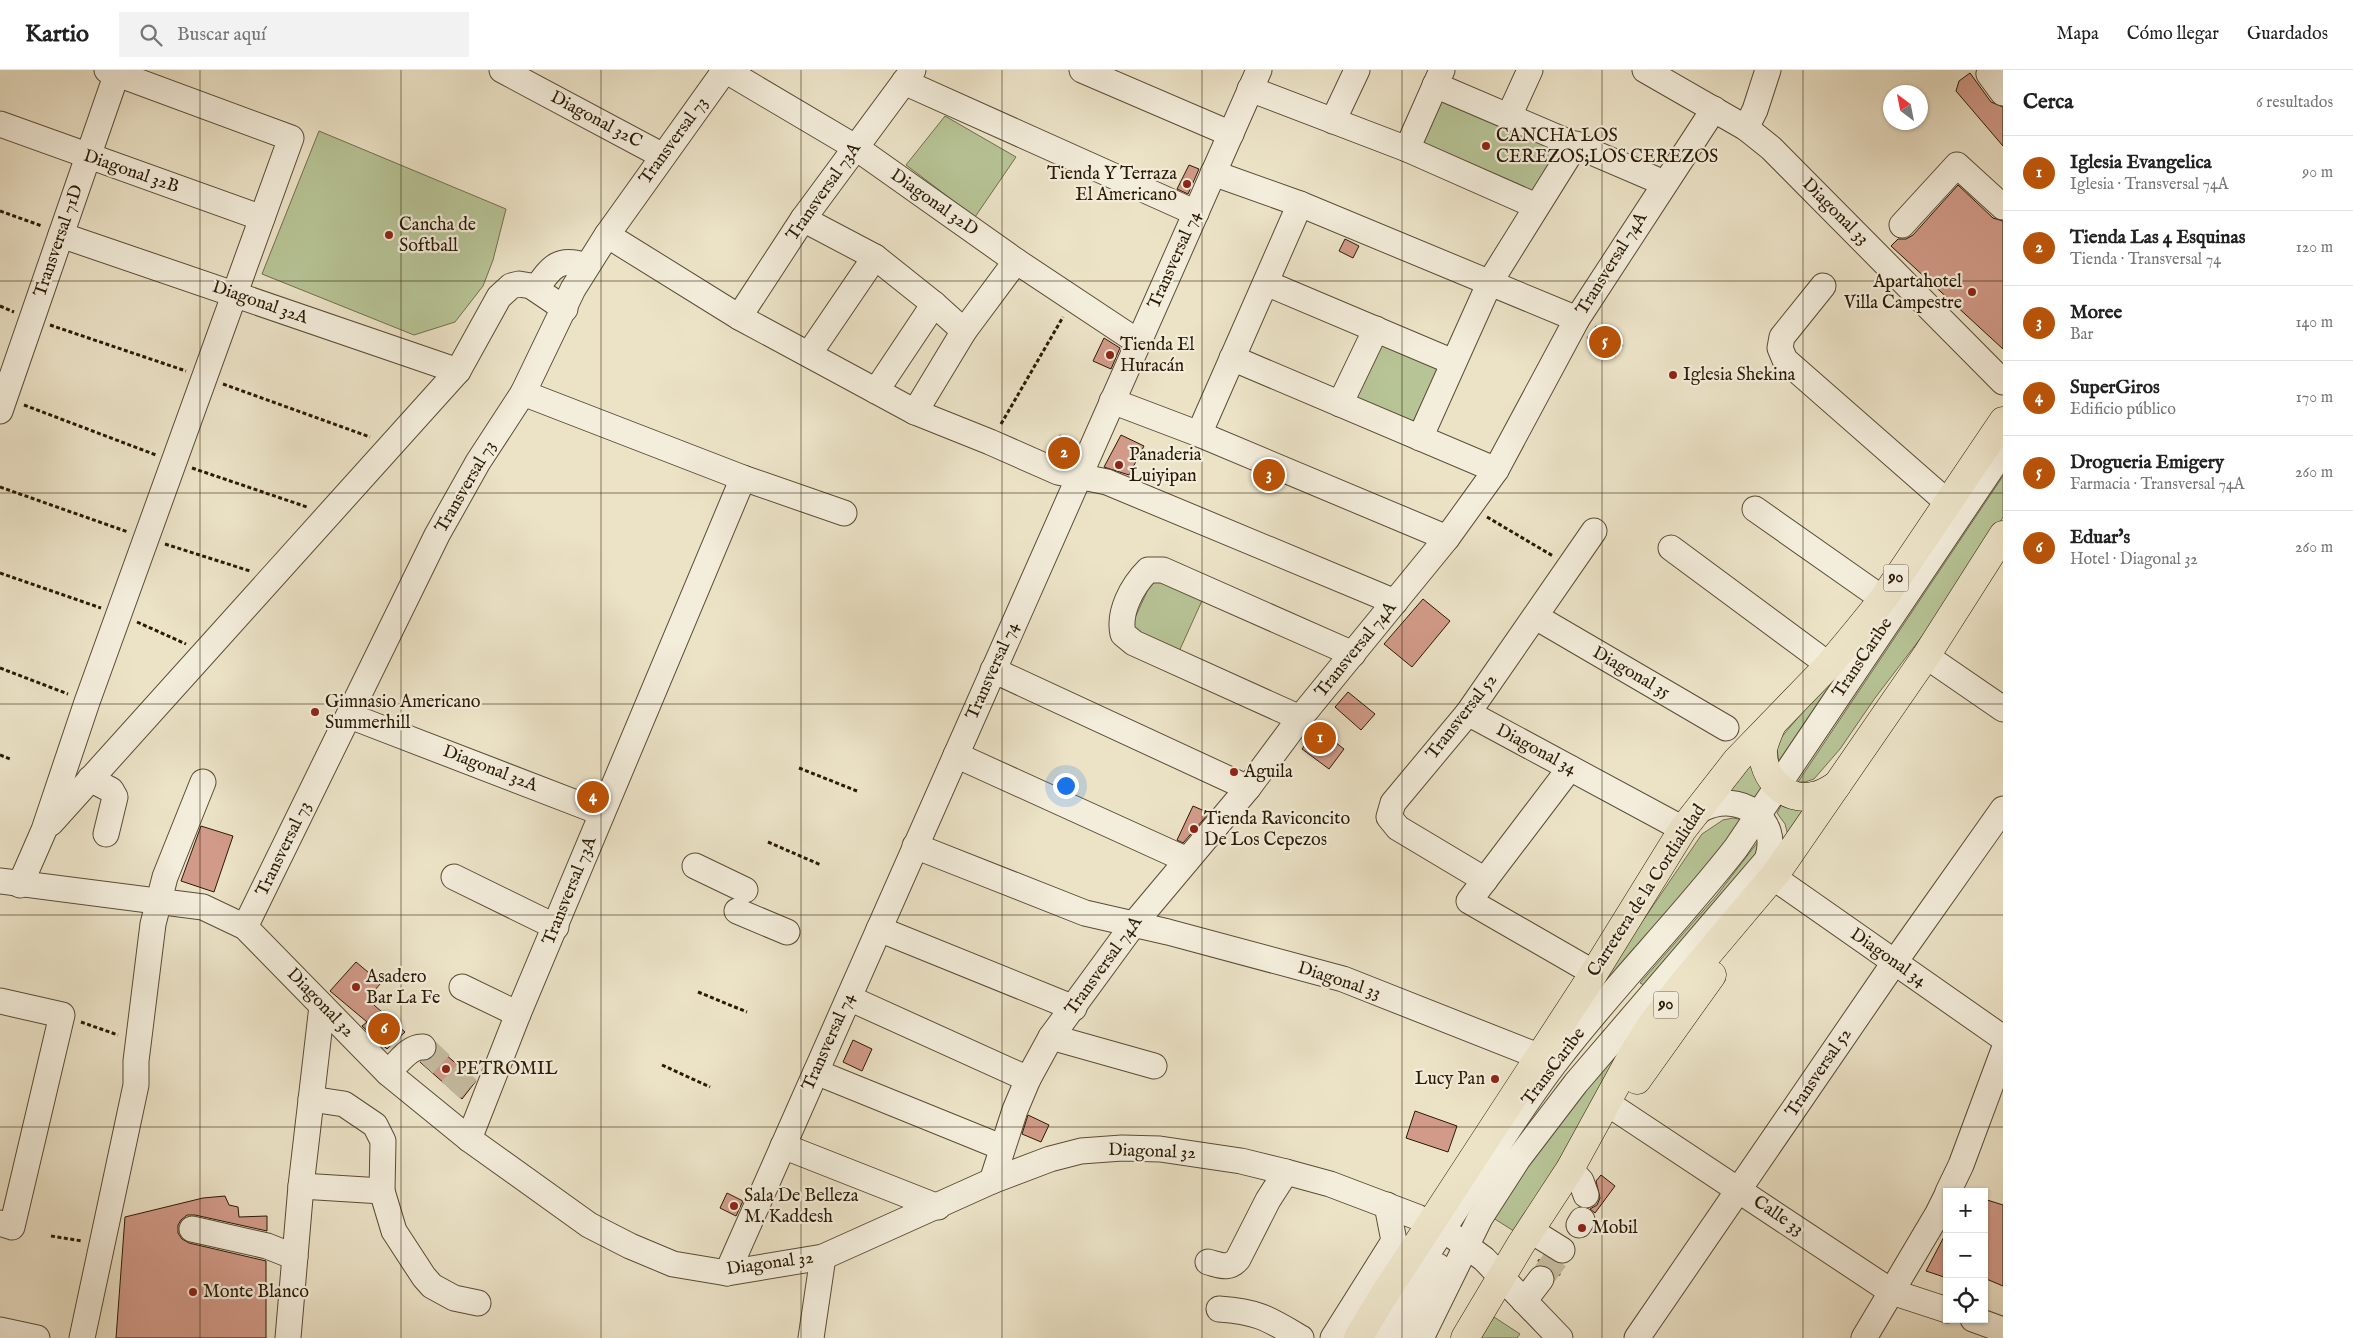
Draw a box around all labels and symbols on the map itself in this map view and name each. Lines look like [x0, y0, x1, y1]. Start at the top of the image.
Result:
north arrow [1883, 85, 1928, 130]
street label: Diagonal 32C [546, 86, 646, 154]
street label: Transversal 73 [634, 93, 714, 189]
place label: CANCHA LOS CEREZOS;LOS CEREZOS [1496, 125, 1718, 169]
street label: Transversal 73A [782, 138, 867, 246]
marker: CANCHA LOS CEREZOS;LOS CEREZOS [1480, 140, 1492, 152]
street label: Diagonal 32B [80, 145, 182, 199]
place label: Tienda Y Terraza El Americano [1047, 163, 1177, 207]
street label: Diagonal 32D [886, 164, 982, 242]
street label: Diagonal 33 [1796, 173, 1874, 251]
marker: Tienda Y Terraza El Americano [1181, 178, 1193, 190]
street label: Transversal 71D [29, 182, 89, 300]
street label: Transversal 74 [1143, 207, 1207, 313]
street label: Transversal 74A [1571, 208, 1653, 320]
place label: Cancha de Softball [399, 214, 476, 258]
marker: Cancha de Softball [383, 229, 395, 241]
place label: Apartahotel Villa Campestre [1843, 271, 1962, 315]
street label: Diagonal 32A [209, 276, 312, 330]
marker: Apartahotel Villa Campestre [1966, 286, 1978, 298]
pin: 5 [1589, 323, 1621, 361]
place label: Tienda El Huracán [1120, 334, 1194, 378]
marker: Tienda El Huracán [1104, 349, 1116, 361]
place label: Iglesia Shekina [1683, 364, 1796, 387]
marker: Iglesia Shekina [1667, 369, 1679, 381]
pin: 2 [1048, 434, 1080, 472]
street label: Transversal 73 [430, 437, 502, 537]
place label: Panaderia Luiyipan [1129, 444, 1202, 488]
pin: 3 [1253, 456, 1285, 494]
marker: Panaderia Luiyipan [1113, 459, 1125, 471]
road number: 90 [1884, 564, 1908, 592]
street label: Transversal 74A [1310, 597, 1402, 703]
street label: TransCaribe [1828, 613, 1898, 703]
street label: Transversal 74 [961, 618, 1025, 724]
street label: Diagonal 35 [1588, 642, 1674, 705]
street label: Transversal 52 [1421, 669, 1503, 765]
place label: Gimnasio Americano Summerhill [325, 691, 481, 735]
marker: Gimnasio Americano Summerhill [309, 706, 321, 718]
pin: 1 [1304, 719, 1336, 757]
street label: Diagonal 34 [1492, 719, 1580, 781]
street label: Diagonal 32A [439, 740, 542, 798]
place label: Aguila [1243, 761, 1293, 784]
marker: Aguila [1228, 766, 1240, 778]
your location [1053, 773, 1079, 799]
pin: 4 [577, 778, 609, 816]
street label: Transversal 73 [251, 798, 317, 900]
street label: Carretera de la Cordialidad [1583, 800, 1712, 982]
place label: Tienda Raviconcito De Los Cepezos [1204, 808, 1350, 852]
marker: Tienda Raviconcito De Los Cepezos [1188, 823, 1200, 835]
street label: Transversal 73A [538, 833, 603, 949]
street label: Transversal 74A [1060, 911, 1148, 1020]
street label: Diagonal 34 [1845, 923, 1931, 993]
street label: Diagonal 33 [1295, 957, 1383, 1005]
street label: Diagonal 32 [281, 963, 359, 1043]
place label: Asadero Bar La Fe [365, 966, 440, 1010]
marker: Asadero Bar La Fe [350, 981, 362, 993]
street label: Transversal 74 [797, 989, 861, 1095]
road number: 90 [1654, 992, 1678, 1018]
pin: 6 [368, 1010, 400, 1048]
street label: TransCaribe [1517, 1023, 1591, 1111]
street label: Transversal 52 [1781, 1024, 1857, 1122]
place label: PETROMIL [456, 1058, 558, 1081]
marker: PETROMIL [440, 1063, 452, 1075]
place label: Lucy Pan [1415, 1068, 1485, 1091]
marker: Lucy Pan [1489, 1073, 1501, 1085]
street label: Diagonal 32 [1108, 1139, 1196, 1165]
place label: Sala De Belleza M. Kaddesh [744, 1185, 859, 1229]
street label: Calle 33 [1748, 1191, 1808, 1241]
marker: Sala De Belleza M. Kaddesh [728, 1200, 740, 1212]
place label: Mobil [1592, 1217, 1638, 1240]
marker: Mobil [1576, 1222, 1588, 1234]
street label: Diagonal 32 [725, 1247, 815, 1281]
place label: Monte Blanco [203, 1281, 309, 1304]
marker: Monte Blanco [187, 1286, 199, 1298]

